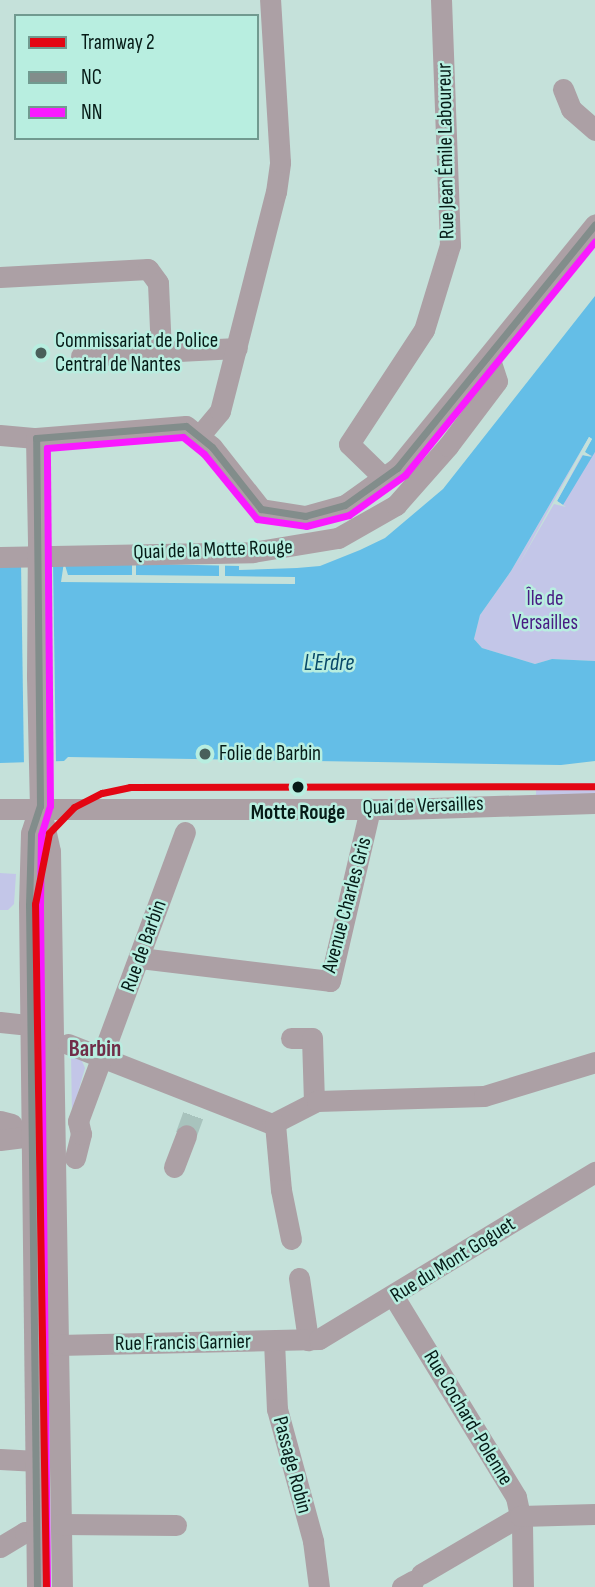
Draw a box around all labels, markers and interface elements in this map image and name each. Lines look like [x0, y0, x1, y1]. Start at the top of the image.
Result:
legend [14, 14, 259, 140]
text: Tramway 2 [81, 30, 155, 55]
street label: Rue Jean Émile Laboureur [432, 63, 460, 239]
text: NC [81, 65, 102, 90]
text: NN [81, 100, 102, 125]
place label: Commissariat de Police Central de Nantes [55, 328, 218, 378]
marker: Commissariat de Police Central de Nantes [33, 345, 49, 361]
street label: Quai de la Motte Rouge [133, 535, 293, 565]
park label: Île de Versailles [512, 586, 578, 636]
water label: L'Erdre [304, 649, 354, 677]
place label: Folie de Barbin [219, 741, 321, 767]
marker: Folie de Barbin [197, 746, 213, 762]
marker: Motte Rouge [287, 776, 309, 798]
street label: Quai de Versailles [362, 791, 484, 821]
place label: Motte Rouge [251, 800, 345, 826]
street label: Avenue Charles Gris [317, 835, 377, 975]
street label: Rue de Barbin [116, 897, 172, 995]
district label: Barbin [69, 1035, 121, 1063]
street label: Rue du Mont Goguet [386, 1212, 520, 1308]
street label: Rue Francis Garnier [115, 1329, 251, 1357]
street label: Rue Cochard-Polenne [418, 1346, 518, 1490]
street label: Passage Robin [267, 1414, 317, 1516]

